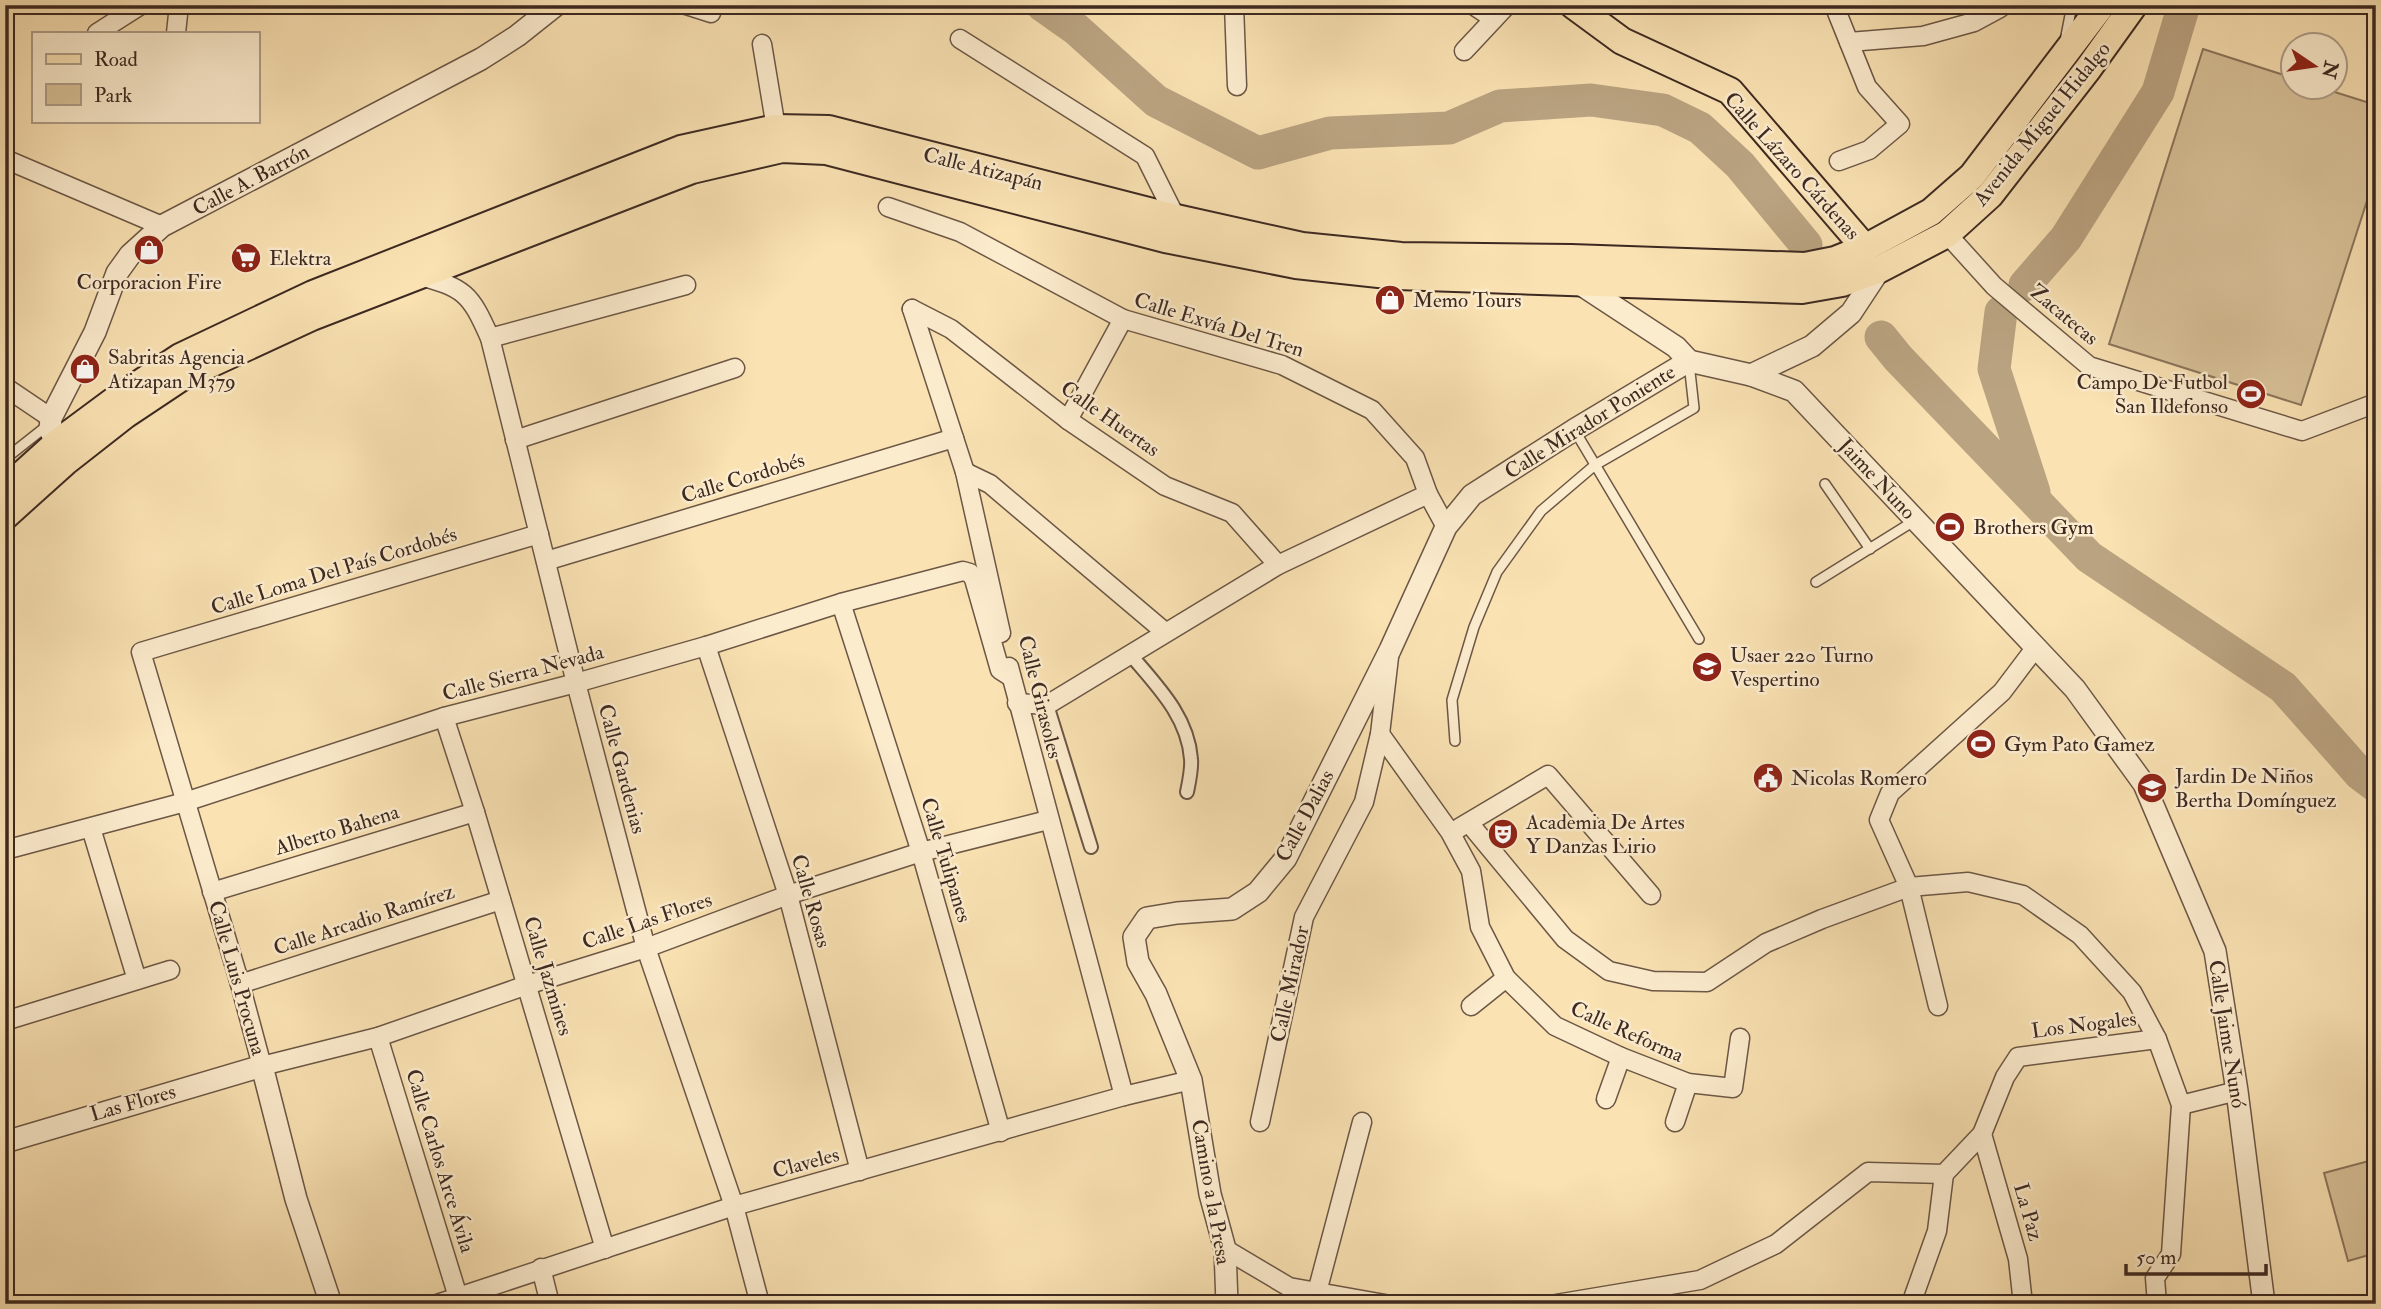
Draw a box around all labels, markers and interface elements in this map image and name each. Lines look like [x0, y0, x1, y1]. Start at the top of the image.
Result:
legend [32, 32, 259, 122]
north arrow [2280, 32, 2350, 102]
street label: Avenida Miguel Hidalgo [1967, 36, 2117, 212]
text: Road [94, 46, 139, 73]
text: N [2316, 58, 2343, 82]
text: Park [94, 82, 132, 109]
street label: Calle Lázaro Cárdenas [1718, 86, 1866, 246]
street label: Calle A. Barrón [188, 138, 314, 222]
street label: Calle Atizapán [920, 141, 1046, 197]
shop icon: Corporacion Fire [132, 233, 166, 267]
supermarket icon: Elektra [229, 241, 263, 275]
place label: Elektra [269, 245, 332, 272]
place label: Corporacion Fire [77, 269, 222, 296]
street label: Zacatecas [2024, 279, 2104, 351]
shop icon: Memo Tours [1373, 283, 1407, 317]
street label: Calle Exvía Del Tren [1131, 286, 1307, 364]
place label: Memo Tours [1413, 287, 1521, 314]
place label: Sabritas Agencia Atizapan M379 [107, 344, 245, 395]
shop icon: Sabritas Agencia Atizapan M379 [68, 352, 102, 386]
street label: Calle Mirador Poniente [1500, 358, 1680, 485]
place label: Campo De Futbol San Ildefonso [2076, 369, 2229, 420]
street label: Calle Huertas [1055, 375, 1165, 463]
sports icon: Campo De Futbol San Ildefonso [2234, 377, 2268, 411]
street label: Jaime Nuno [1832, 432, 1922, 525]
street label: Calle Cordobés [678, 446, 808, 510]
sports icon: Brothers Gym [1933, 510, 1967, 544]
place label: Brothers Gym [1973, 514, 2094, 541]
street label: Calle Loma Del País Cordobés [208, 521, 460, 621]
street label: Calle Girasoles [1012, 633, 1068, 761]
street label: Calle Sierra Nevada [439, 638, 607, 708]
place label: Usaer 220 Turno Vespertino [1730, 642, 1873, 693]
school or university icon: Usaer 220 Turno Vespertino [1690, 650, 1724, 684]
street label: Calle Gardenias [592, 701, 652, 837]
sports icon: Gym Pato Gamez [1964, 727, 1998, 761]
place label: Gym Pato Gamez [2004, 731, 2155, 758]
public building icon: Nicolas Romero [1751, 761, 1785, 795]
place label: Jardin De Niños Bertha Domínguez [2174, 763, 2336, 814]
street label: Calle Dalias [1270, 765, 1340, 867]
place label: Nicolas Romero [1791, 765, 1927, 792]
school or university icon: Jardin De Niños Bertha Domínguez [2135, 771, 2169, 805]
street label: Calle Tulipanes [914, 794, 978, 926]
street label: Alberto Bahena [271, 798, 403, 862]
place label: Academia De Artes Y Danzas Lirio [1525, 809, 1685, 860]
theatre icon: Academia De Artes Y Danzas Lirio [1486, 817, 1520, 851]
street label: Calle Rosas [785, 851, 837, 951]
street label: Calle Arcadio Ramírez [270, 878, 458, 962]
street label: Calle Las Flores [579, 886, 715, 956]
street label: Calle Luis Procuna [202, 897, 272, 1059]
street label: Calle Jazmines [517, 913, 579, 1039]
street label: Calle Mirador [1264, 923, 1316, 1045]
street label: Calle Jaime Nunó [2202, 958, 2252, 1110]
street label: Calle Reforma [1566, 995, 1688, 1069]
street label: Los Nogales [2030, 1005, 2138, 1045]
street label: Calle Carlos Arce Ávila [399, 1066, 481, 1256]
street label: Las Flores [87, 1078, 179, 1128]
street label: Camino a la Presa [1185, 1117, 1237, 1267]
street label: Claveles [770, 1141, 842, 1185]
street label: La Paz [2007, 1180, 2049, 1244]
scale bar [2126, 1232, 2266, 1276]
text: 50 m [2136, 1244, 2177, 1271]

